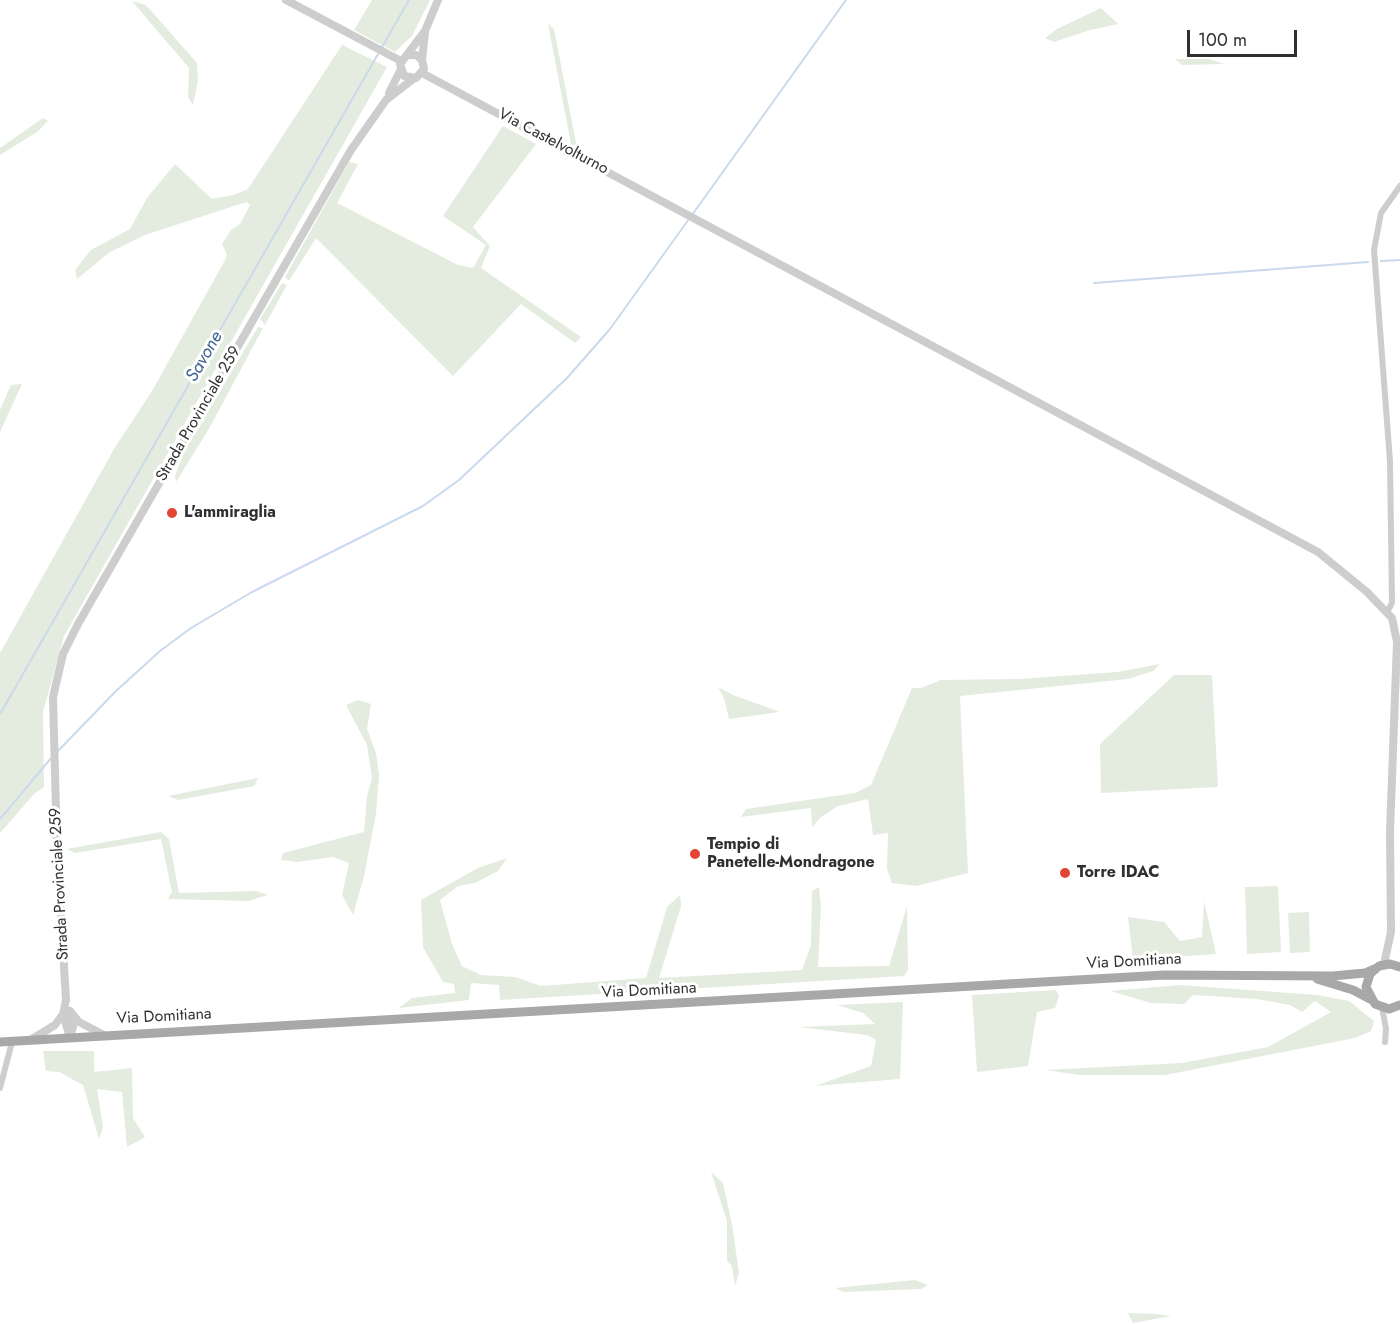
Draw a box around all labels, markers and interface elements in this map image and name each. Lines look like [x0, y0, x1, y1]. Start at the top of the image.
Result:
scale bar [1190, 18, 1300, 56]
text: 100 m [1198, 27, 1247, 53]
street label: Via Castelvolturno [495, 105, 611, 179]
water label: Savone [182, 328, 228, 386]
street label: Strada Provinciale 259 [152, 343, 246, 485]
place label: L'ammiraglia [184, 503, 276, 523]
marker: L'ammiraglia [165, 506, 179, 520]
street label: Strada Provinciale 259 [46, 807, 74, 961]
place label: Tempio di Panetelle-Mondragone [707, 835, 875, 873]
marker: Tempio di Panetelle-Mondragone [688, 847, 702, 861]
place label: Torre IDAC [1077, 863, 1160, 883]
marker: Torre IDAC [1058, 866, 1072, 880]
street label: Via Domitiana [1086, 950, 1182, 974]
street label: Via Domitiana [601, 979, 697, 1003]
street label: Via Domitiana [116, 1005, 212, 1029]

